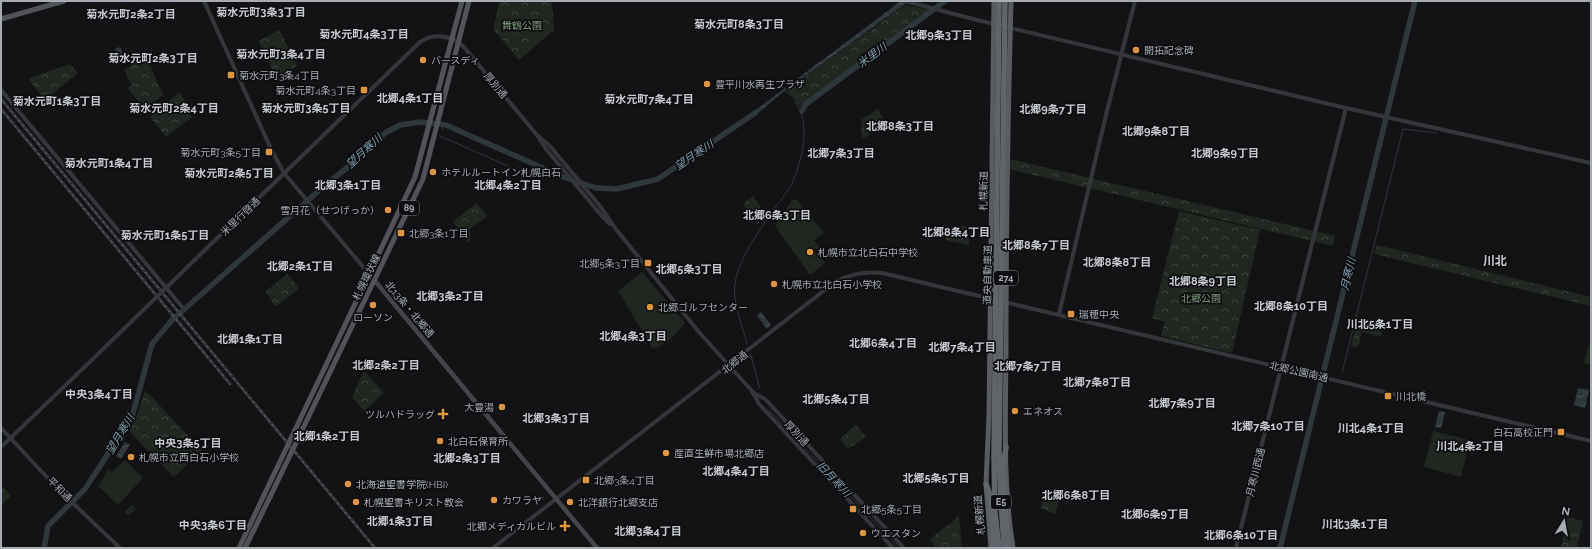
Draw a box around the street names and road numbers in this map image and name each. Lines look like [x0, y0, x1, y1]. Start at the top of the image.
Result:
street label: 厚別通 [482, 70, 509, 100]
street label: 札幌新道 [978, 171, 989, 211]
street label: 米里行啓通 [219, 195, 262, 238]
road number: 89 [399, 201, 419, 215]
street label: 道央自動車道 [981, 245, 994, 305]
street label: 札幌環状線 [351, 252, 382, 302]
road number: 274 [994, 271, 1018, 285]
street label: 北13条・北郷通 [383, 279, 436, 340]
street label: 北郷通 [719, 349, 750, 376]
street label: 北郷公園南通 [1268, 359, 1329, 384]
street label: 厚別通 [782, 419, 811, 448]
street label: 月寒川西通 [1244, 447, 1267, 498]
street label: 平和通 [45, 475, 74, 504]
street label: 札幌新道 [972, 495, 987, 535]
road number: E5 [991, 495, 1011, 509]

